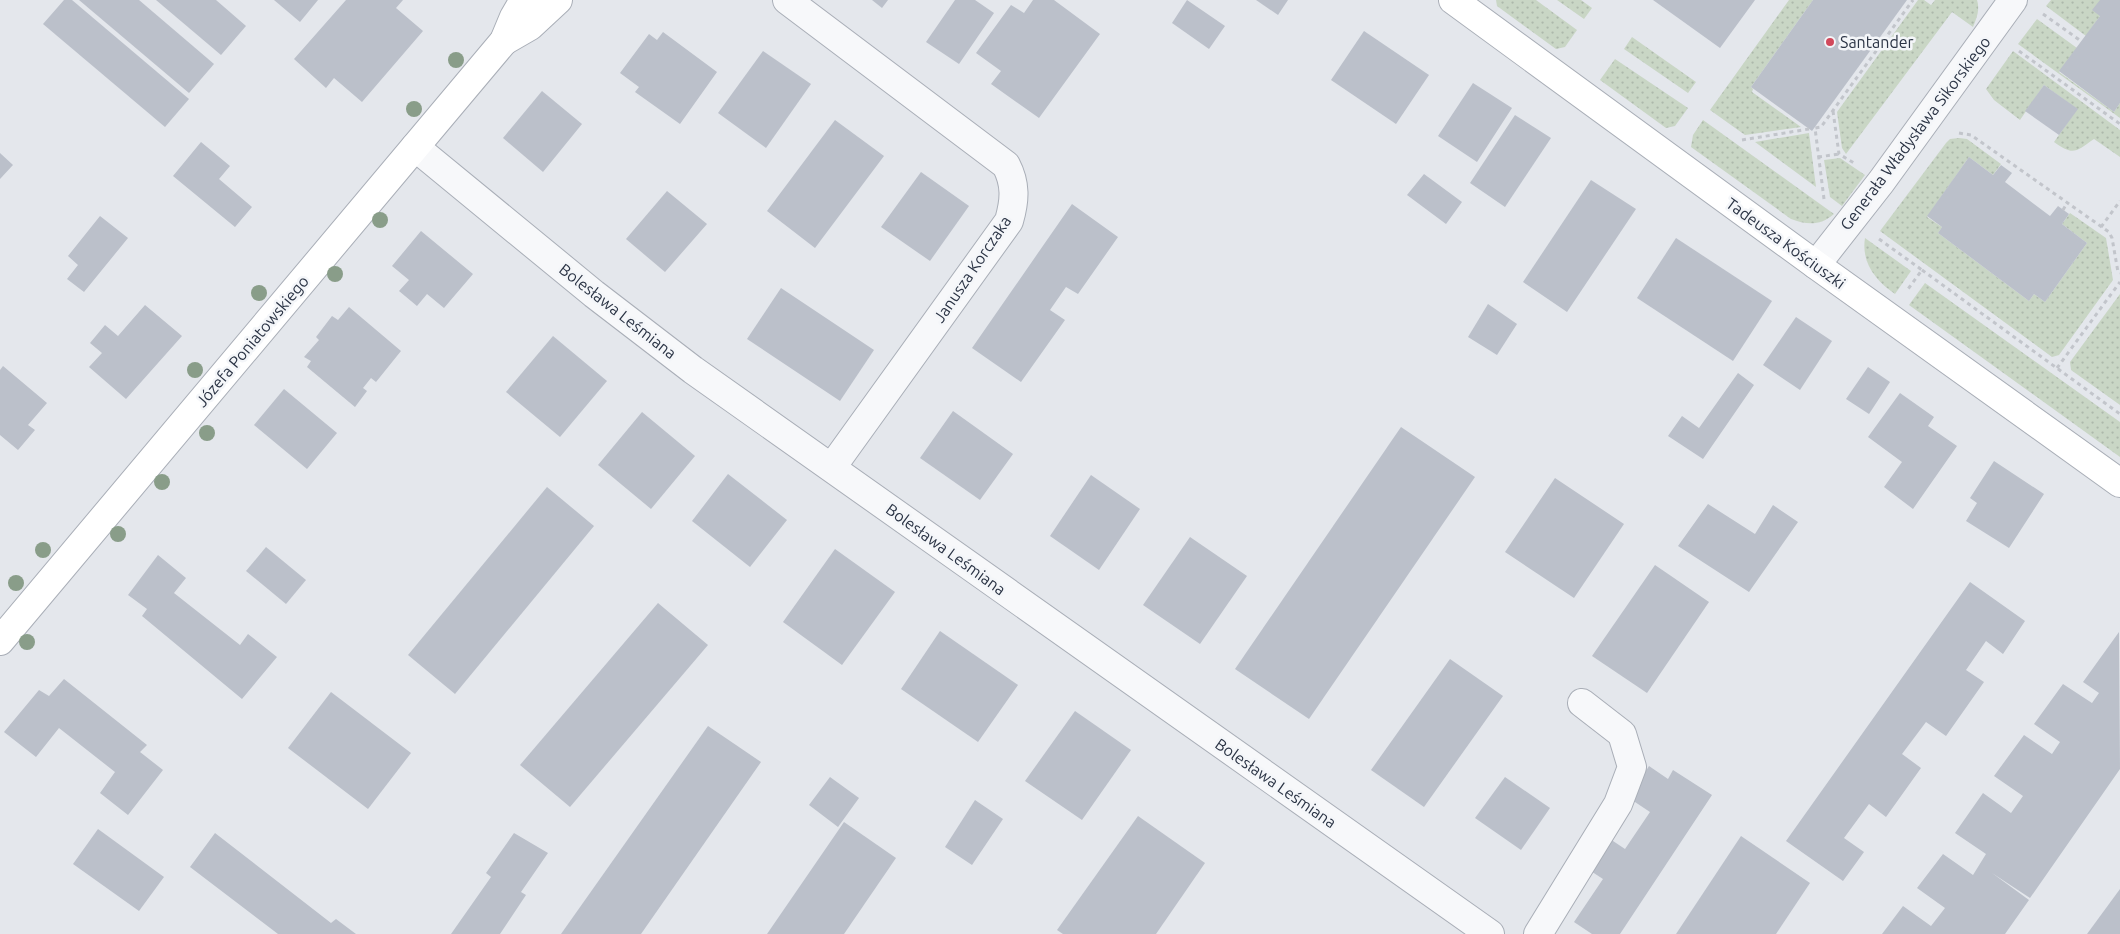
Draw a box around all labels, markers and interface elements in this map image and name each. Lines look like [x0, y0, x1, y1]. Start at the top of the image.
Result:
street label: Generała Władysława Sikorskiego [1836, 33, 1994, 233]
place label: Santander [1840, 33, 1914, 51]
marker: Santander [1824, 36, 1836, 48]
street label: Tadeusza Kościuszki [1723, 194, 1849, 292]
street label: Janusza Korczaka [930, 212, 1014, 326]
street label: Bolesława Leśmiana [556, 260, 680, 362]
street label: Józefa Poniatowskiego [192, 272, 312, 410]
street label: Bolesława Leśmiana [883, 500, 1009, 598]
street label: Bolesława Leśmiana [1212, 734, 1340, 832]

